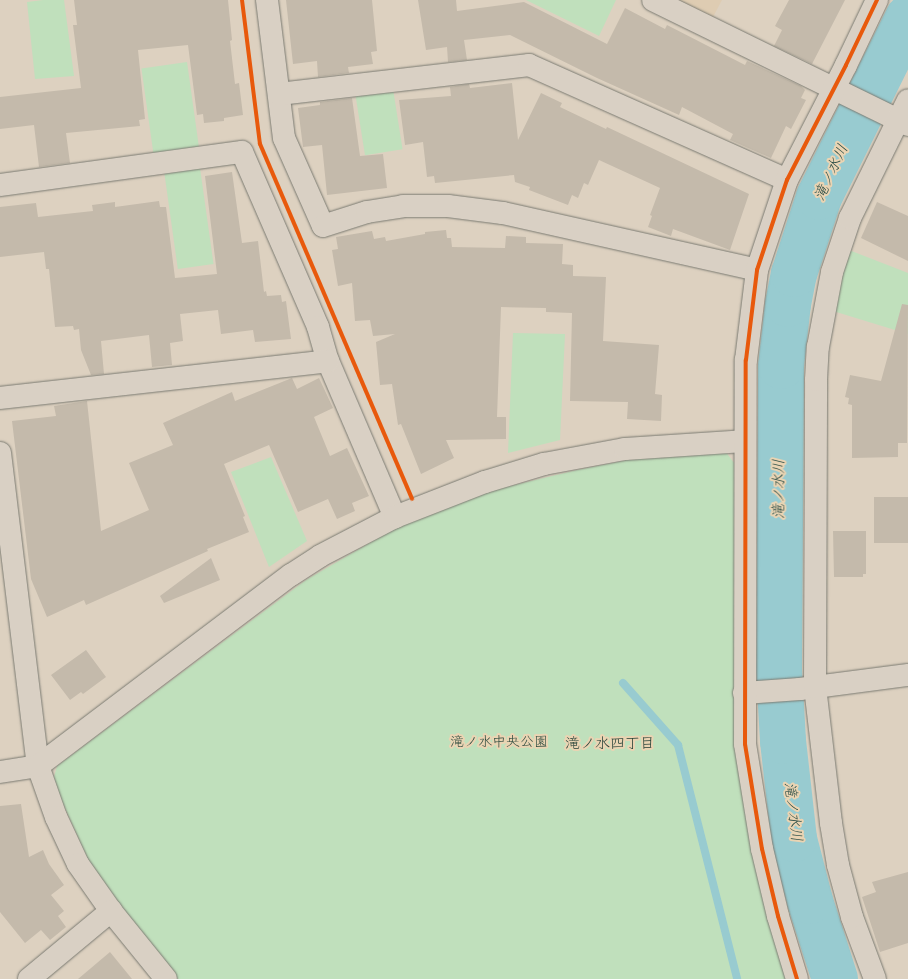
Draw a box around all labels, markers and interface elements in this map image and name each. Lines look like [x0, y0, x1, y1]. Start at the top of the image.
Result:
water label: 滝ノ水川 [811, 142, 853, 204]
water label: 滝ノ水川 [771, 459, 789, 519]
park label: 滝ノ水中央公園 [450, 734, 548, 750]
district label: 滝ノ水四丁目 [565, 736, 655, 754]
water label: 滝ノ水川 [779, 781, 805, 843]

